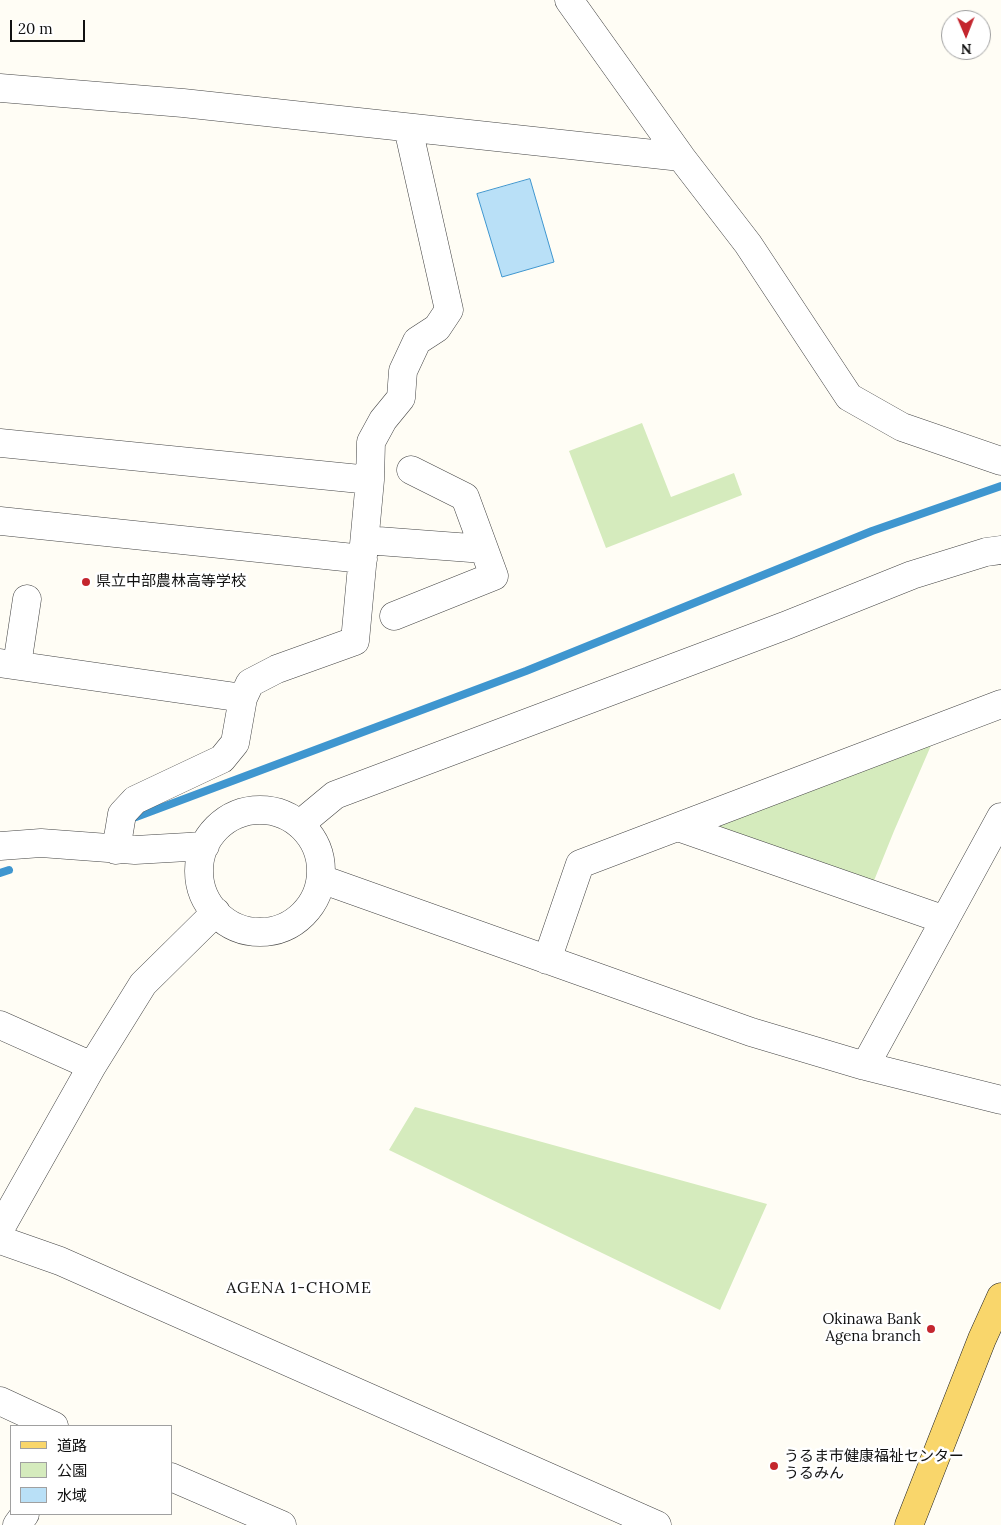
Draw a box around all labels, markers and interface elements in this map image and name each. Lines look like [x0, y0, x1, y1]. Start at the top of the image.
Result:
scale bar [12, 10, 88, 42]
north arrow [941, 10, 991, 60]
text: 20 m [18, 19, 53, 38]
text: N [961, 40, 972, 58]
place label: 県立中部農林高等学校 [96, 573, 246, 591]
marker: 県立中部農林高等学校 [80, 576, 92, 588]
district label: AGENA 1-CHOME [225, 1278, 373, 1298]
place label: Okinawa Bank Agena branch [822, 1311, 921, 1346]
marker: Okinawa Bank Agena branch [925, 1323, 937, 1335]
legend [10, 1425, 172, 1515]
text: 道路 [57, 1436, 87, 1455]
place label: うるま市健康福祉センター うるみん [784, 1448, 964, 1483]
marker: うるま市健康福祉センター うるみん [768, 1460, 780, 1472]
text: 公園 [57, 1461, 87, 1480]
text: 水域 [57, 1486, 87, 1505]

